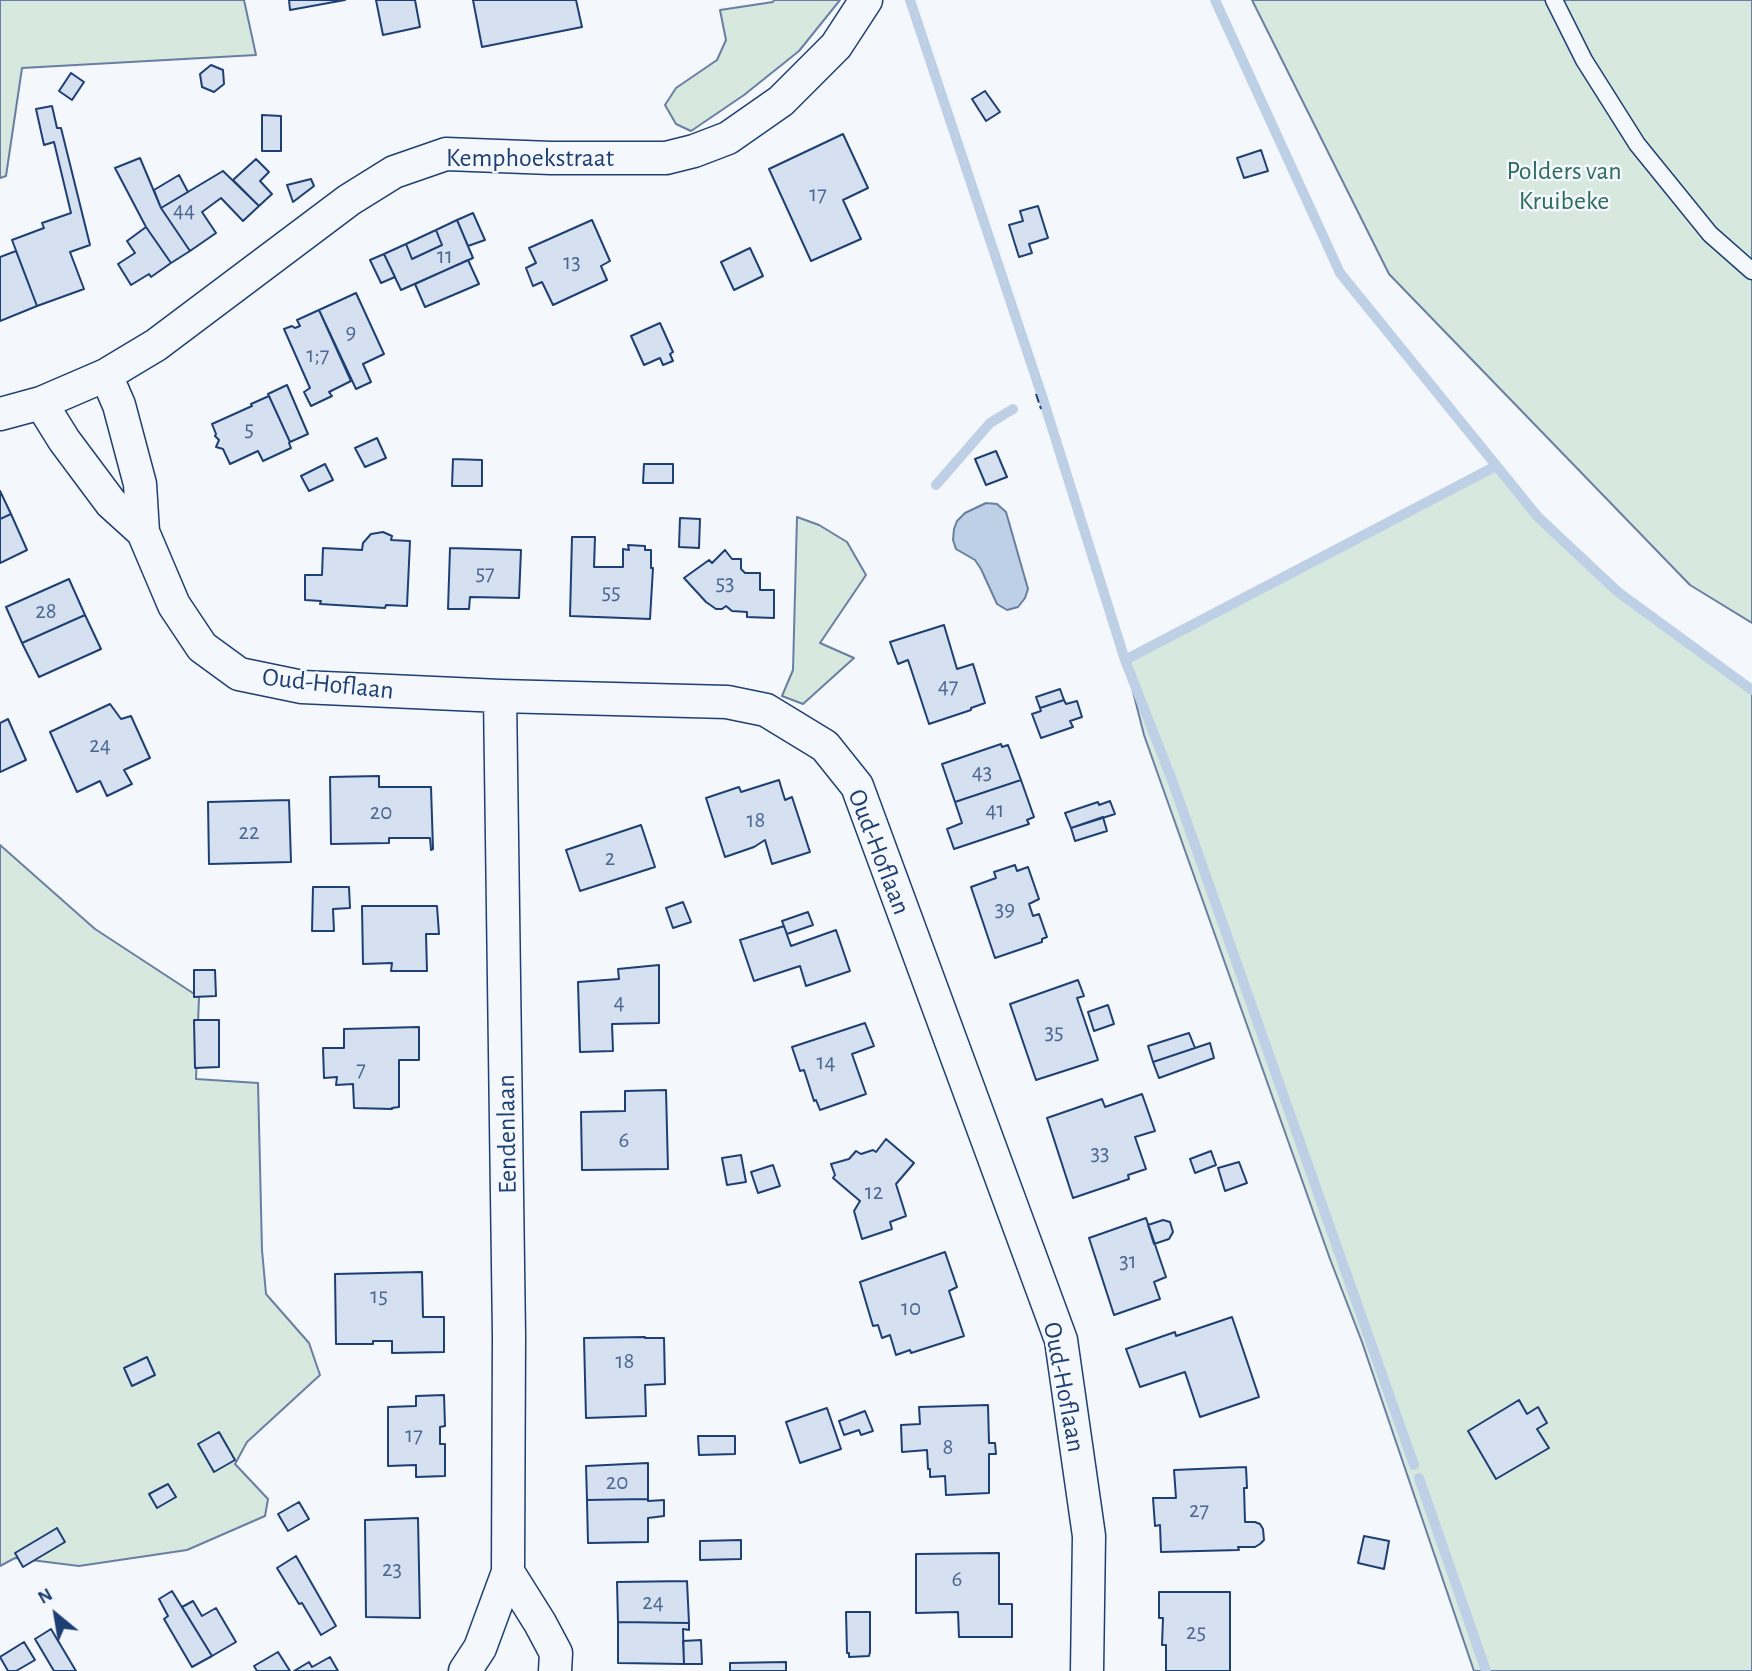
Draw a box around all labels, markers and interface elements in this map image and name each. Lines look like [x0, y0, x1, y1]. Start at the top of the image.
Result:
street label: Kemphoekstraat [446, 142, 614, 174]
park label: Polders van Kruibeke [1506, 155, 1622, 216]
house number: 17 [809, 180, 827, 208]
house number: 44 [173, 196, 195, 224]
house number: 11 [437, 242, 453, 270]
house number: 13 [563, 248, 581, 276]
house number: 9 [346, 318, 356, 346]
house number: 1;7 [307, 341, 329, 369]
house number: 5 [244, 415, 254, 443]
house number: 57 [475, 559, 495, 587]
house number: 53 [715, 569, 735, 597]
house number: 55 [601, 578, 621, 606]
house number: 28 [35, 597, 57, 625]
street label: Oud-Hoflaan [261, 662, 395, 706]
house number: 47 [938, 672, 958, 700]
house number: 24 [89, 731, 111, 759]
house number: 43 [972, 758, 992, 786]
street label: Oud-Hoflaan [841, 785, 917, 919]
house number: 41 [986, 796, 1004, 824]
house number: 20 [370, 798, 392, 826]
house number: 18 [747, 806, 765, 834]
house number: 22 [239, 818, 259, 846]
house number: 2 [605, 844, 615, 872]
house number: 39 [995, 895, 1015, 923]
house number: 4 [613, 988, 625, 1016]
house number: 35 [1044, 1018, 1064, 1046]
house number: 14 [817, 1048, 835, 1076]
house number: 7 [356, 1055, 366, 1083]
street label: Eendenlaan [490, 1074, 524, 1194]
house number: 6 [619, 1126, 629, 1154]
house number: 33 [1091, 1139, 1109, 1167]
house number: 12 [865, 1178, 883, 1206]
house number: 31 [1119, 1247, 1137, 1275]
house number: 15 [370, 1282, 388, 1310]
house number: 10 [901, 1294, 921, 1322]
street label: Oud-Hoflaan [1036, 1319, 1092, 1455]
house number: 18 [616, 1347, 634, 1375]
house number: 17 [405, 1421, 423, 1449]
house number: 8 [943, 1433, 953, 1461]
house number: 20 [606, 1468, 628, 1496]
house number: 27 [1189, 1496, 1209, 1524]
house number: 23 [382, 1555, 402, 1583]
house number: 6 [952, 1565, 962, 1593]
north arrow [21, 1580, 91, 1650]
text: N [35, 1585, 56, 1608]
house number: 24 [642, 1588, 664, 1616]
house number: 25 [1186, 1618, 1206, 1646]

